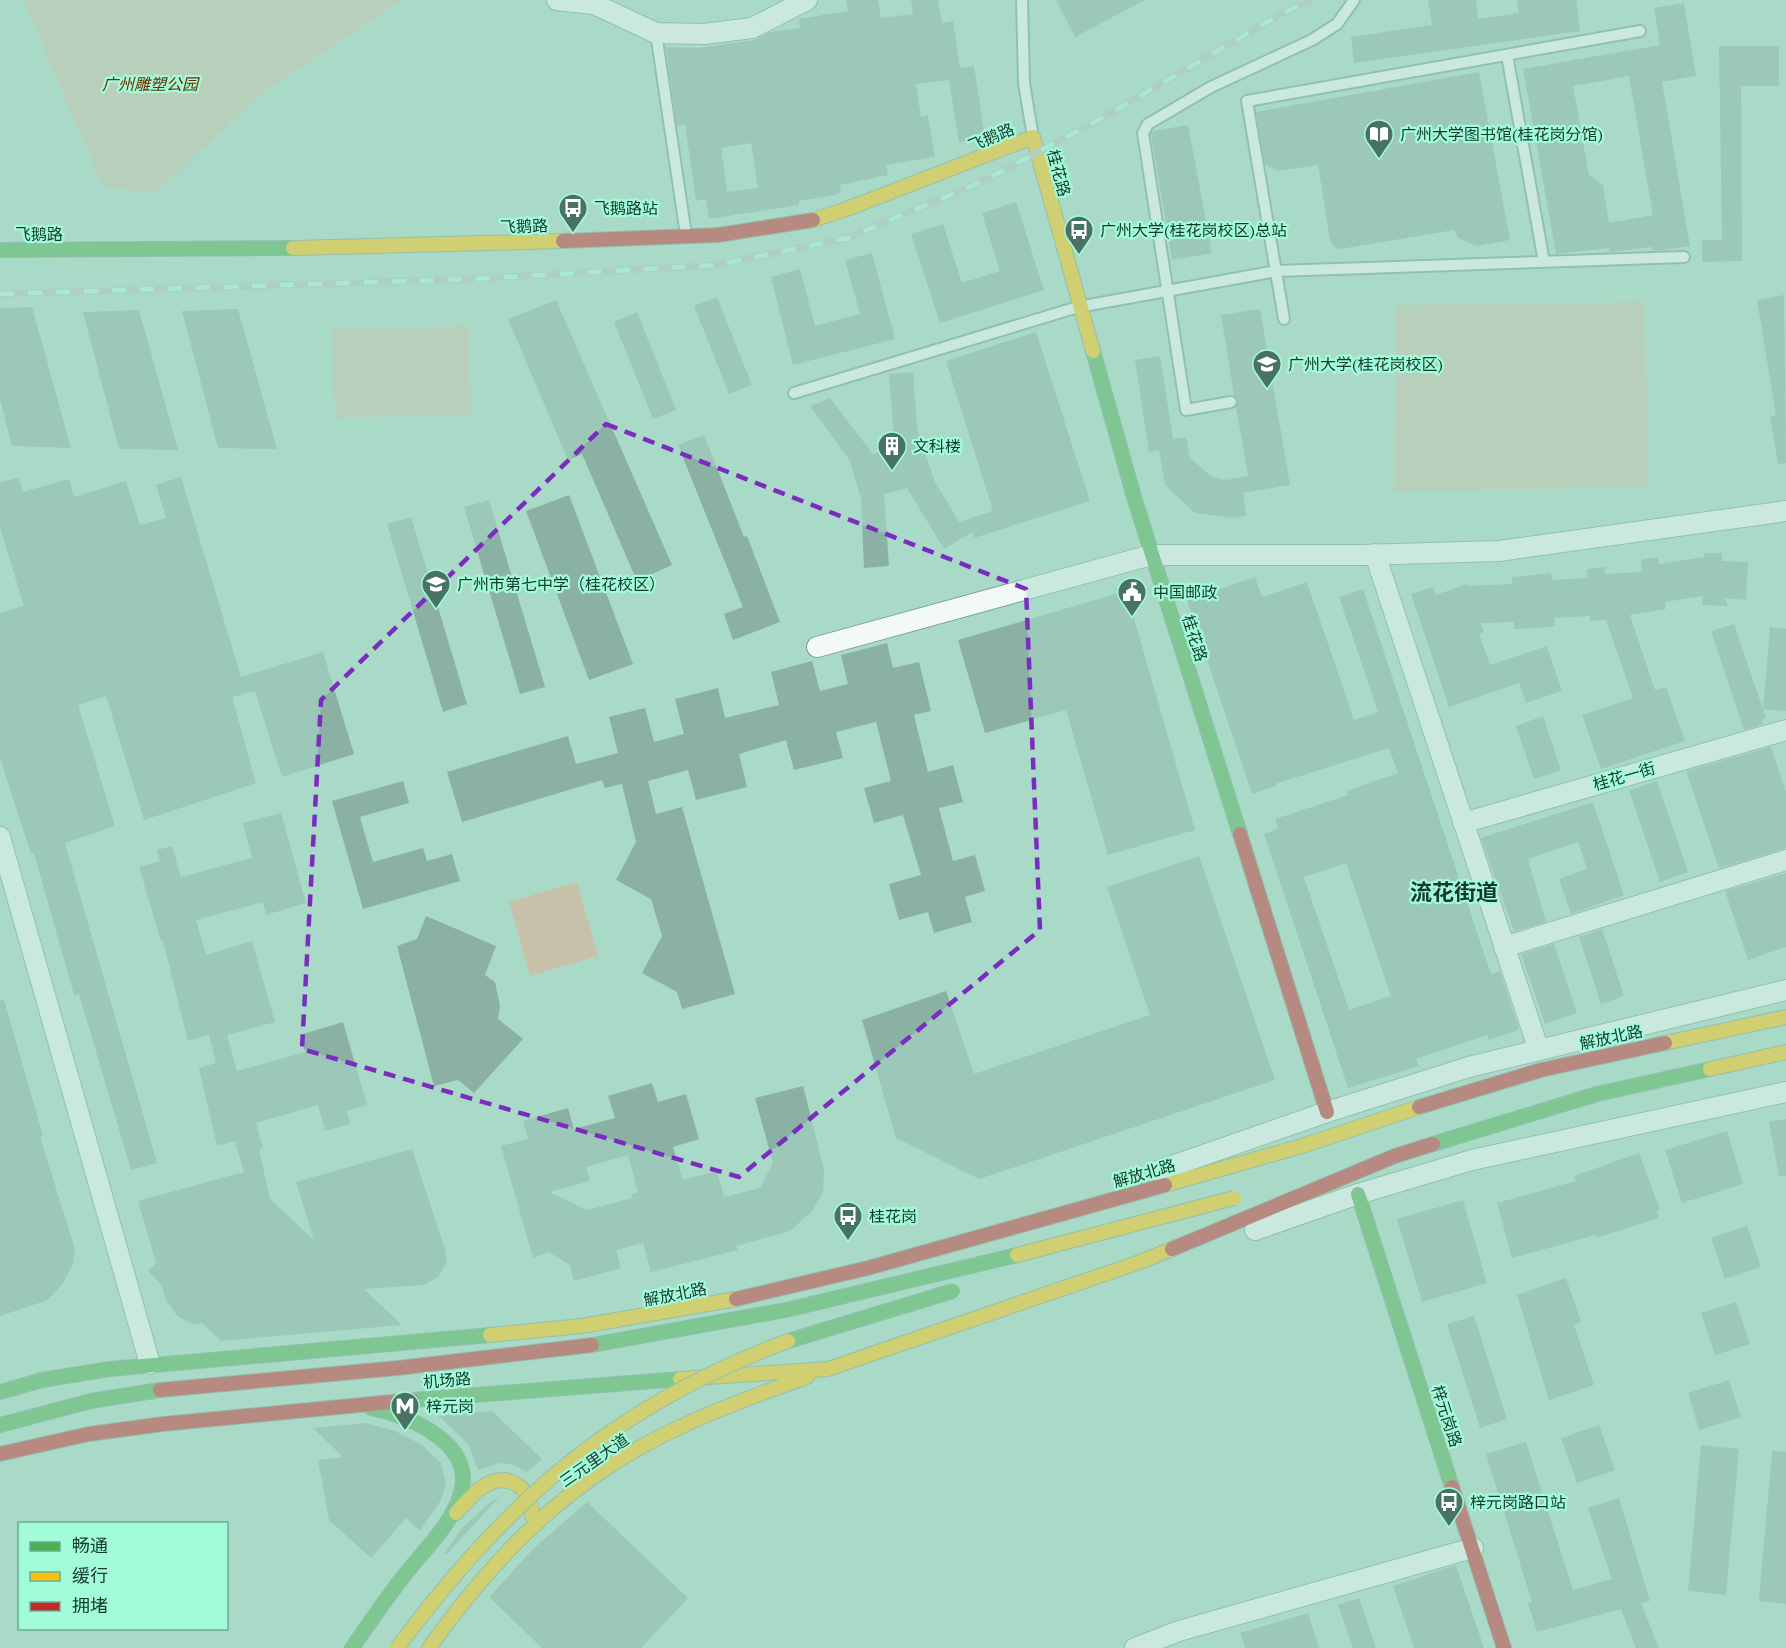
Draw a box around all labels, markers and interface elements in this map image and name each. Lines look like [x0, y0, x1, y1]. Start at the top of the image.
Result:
park label: 广州雕塑公园 [102, 73, 200, 95]
street label: 飞鹅路 [965, 117, 1017, 157]
library icon: 广州大学图书馆(桂花岗分馆) [1363, 118, 1395, 160]
place label: 广州大学图书馆(桂花岗分馆) [1400, 123, 1603, 145]
street label: 桂花路 [1042, 147, 1076, 199]
bus stop icon: 飞鹅路站 [557, 192, 589, 234]
place label: 飞鹅路站 [594, 197, 658, 219]
street label: 飞鹅路 [500, 214, 548, 238]
bus stop icon: 广州大学(桂花岗校区)总站 [1063, 214, 1095, 256]
place label: 广州大学(桂花岗校区)总站 [1100, 219, 1287, 241]
street label: 飞鹅路 [15, 223, 63, 245]
school or university icon: 广州大学(桂花岗校区) [1251, 348, 1283, 390]
place label: 广州大学(桂花岗校区) [1288, 353, 1443, 375]
building icon: 文科楼 [876, 430, 908, 472]
place label: 文科楼 [913, 435, 961, 457]
school or university icon: 广州市第七中学（桂花校区） [420, 568, 452, 610]
place label: 广州市第七中学（桂花校区） [457, 573, 665, 595]
public building icon: 中国邮政 [1116, 576, 1148, 618]
place label: 中国邮政 [1153, 581, 1217, 603]
street label: 桂花路 [1177, 612, 1213, 664]
street label: 桂花一街 [1590, 757, 1658, 795]
district label: 流花街道 [1410, 877, 1498, 906]
street label: 解放北路 [1577, 1020, 1645, 1054]
street label: 解放北路 [1110, 1154, 1178, 1192]
bus stop icon: 桂花岗 [832, 1200, 864, 1242]
place label: 桂花岗 [869, 1205, 917, 1227]
street label: 解放北路 [641, 1277, 709, 1311]
street label: 机场路 [422, 1367, 472, 1393]
street label: 梓元岗路 [1427, 1382, 1467, 1450]
metro station icon: 梓元岗 [389, 1390, 421, 1432]
place label: 梓元岗 [426, 1395, 474, 1417]
street label: 三元里大道 [555, 1428, 633, 1492]
bus stop icon: 梓元岗路口站 [1433, 1486, 1465, 1528]
place label: 梓元岗路口站 [1470, 1491, 1566, 1513]
legend [18, 1522, 228, 1630]
text: 畅通 [72, 1533, 108, 1557]
text: 缓行 [72, 1563, 108, 1587]
text: 拥堵 [72, 1593, 108, 1617]

